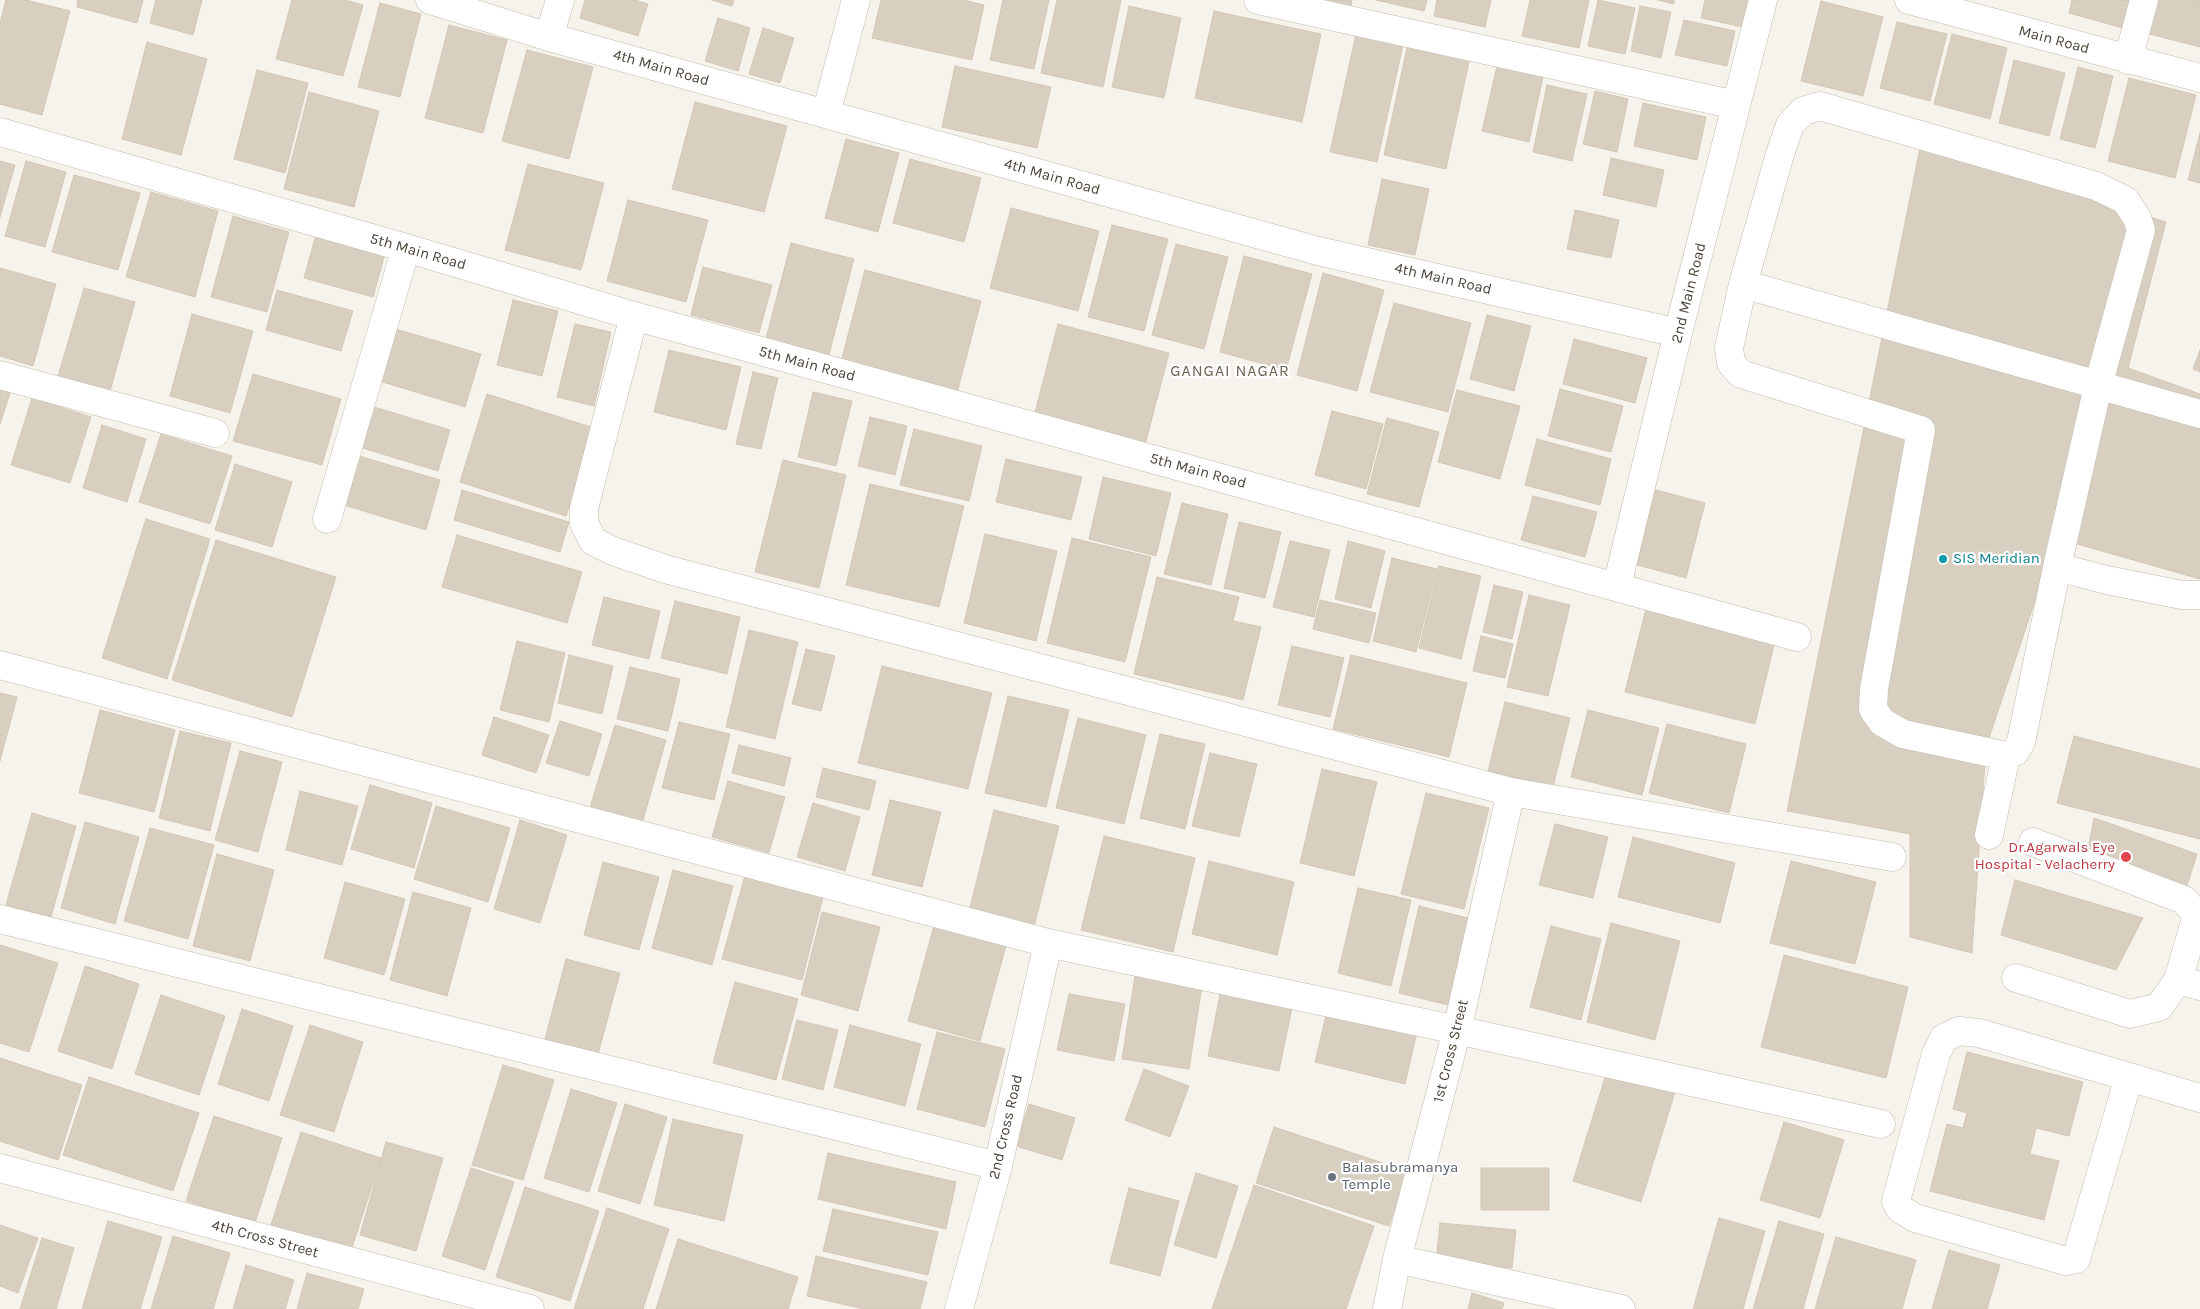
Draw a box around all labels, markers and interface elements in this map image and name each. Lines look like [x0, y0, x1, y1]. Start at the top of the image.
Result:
street label: Main Road [2017, 22, 2091, 58]
street label: 4th Main Road [611, 46, 711, 90]
street label: 4th Main Road [1002, 155, 1102, 199]
street label: 5th Main Road [368, 230, 468, 274]
street label: 2nd Main Road [1668, 241, 1710, 345]
street label: 4th Main Road [1393, 259, 1493, 299]
street label: 5th Main Road [757, 342, 857, 386]
district label: GANGAI NAGAR [1169, 361, 1291, 381]
street label: 5th Main Road [1148, 449, 1248, 493]
place label: SIS Meridian [1953, 550, 2040, 568]
marker: SIS Meridian [1937, 553, 1949, 565]
place label: Dr.Agarwals Eye Hospital - Velacherry [1975, 839, 2115, 874]
marker: Dr.Agarwals Eye Hospital - Velacherry [2119, 850, 2133, 864]
street label: 1st Cross Street [1430, 998, 1472, 1104]
street label: 2nd Cross Road [985, 1073, 1027, 1181]
place label: Balasubramanya Temple [1342, 1159, 1458, 1194]
marker: Balasubramanya Temple [1326, 1171, 1338, 1183]
street label: 4th Cross Street [210, 1216, 320, 1262]

